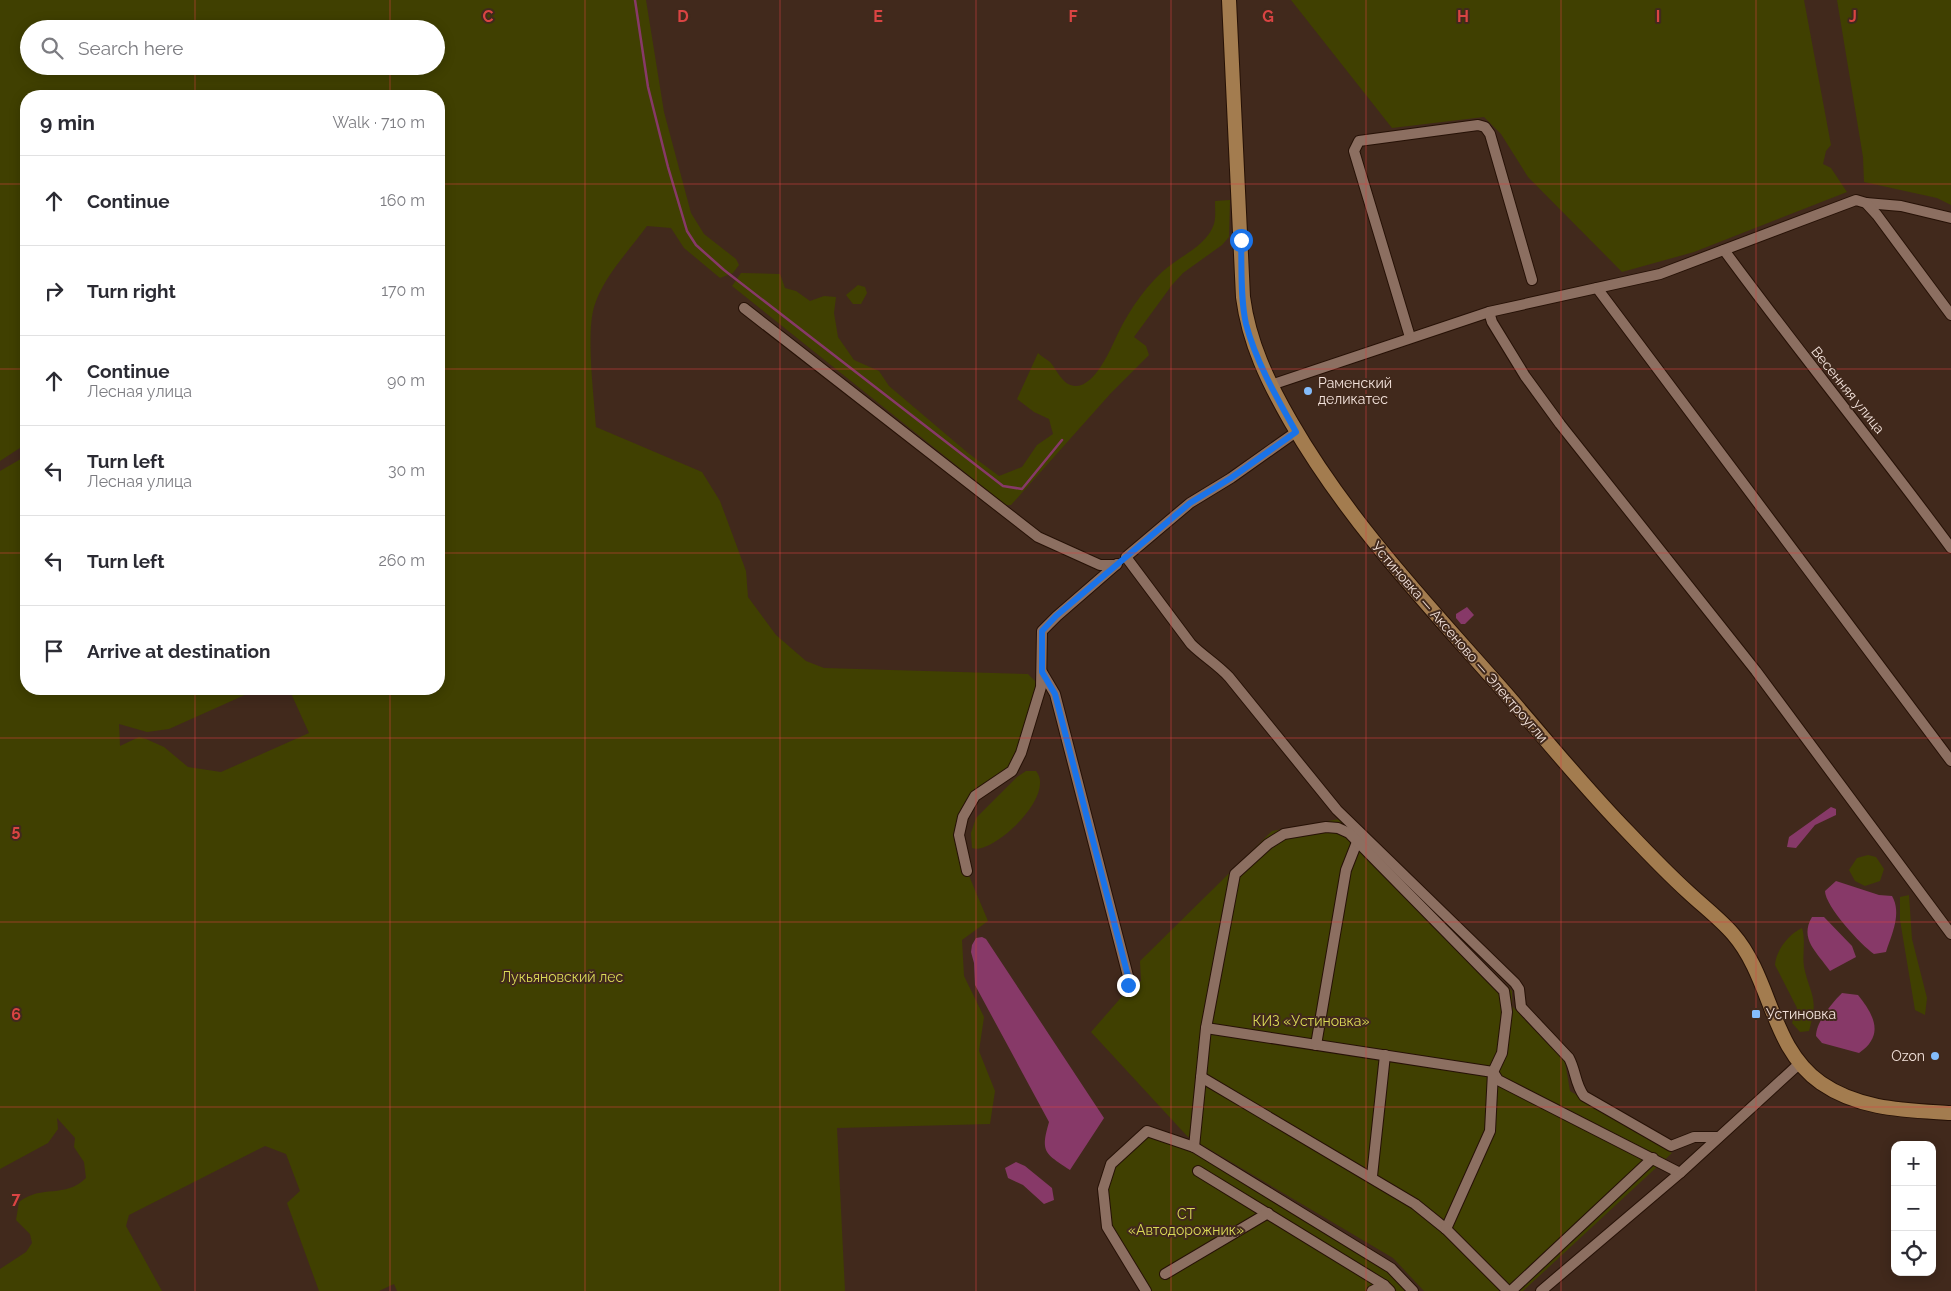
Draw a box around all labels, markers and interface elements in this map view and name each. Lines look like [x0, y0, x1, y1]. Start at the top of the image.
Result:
text: C [483, 7, 494, 26]
text: D [677, 7, 689, 26]
text: E [873, 7, 883, 26]
text: F [1068, 7, 1078, 26]
text: G [1262, 7, 1274, 26]
text: H [1457, 7, 1469, 26]
text: I [1656, 7, 1660, 26]
text: J [1849, 7, 1857, 26]
search box [20, 20, 445, 75]
icon: search [38, 34, 66, 62]
text: Search here [78, 37, 184, 59]
text: 9 min [40, 110, 95, 135]
text: Walk · 710 m [332, 113, 425, 132]
icon: ahead [40, 187, 68, 215]
text: Continue [87, 190, 170, 212]
text: 160 m [380, 191, 425, 210]
route start [1230, 229, 1253, 252]
icon: right [40, 277, 68, 305]
text: Turn right [87, 280, 176, 302]
text: 170 m [381, 281, 425, 300]
street label: Весенняя улица [1808, 343, 1888, 437]
text: Continue [87, 360, 170, 382]
icon: ahead [40, 367, 68, 395]
text: 90 m [387, 371, 425, 390]
place label: Раменский деликатес [1318, 375, 1392, 407]
text: Лесная улица [87, 382, 192, 401]
marker: Раменский деликатес [1302, 385, 1314, 397]
text: Turn left [87, 450, 164, 472]
icon: left [40, 457, 68, 485]
text: 30 m [388, 461, 425, 480]
text: Лесная улица [87, 472, 192, 491]
street label: Устиновка — Аксеново — Электроугли [1369, 539, 1551, 745]
icon: left [40, 547, 68, 575]
text: Turn left [87, 550, 164, 572]
text: 260 m [378, 551, 425, 570]
icon: arrive [40, 637, 68, 665]
text: Arrive at destination [87, 640, 271, 662]
text: 5 [12, 821, 21, 840]
park label: Лукьяновский лес [501, 969, 623, 985]
route end [1117, 974, 1140, 997]
text: 6 [11, 1005, 21, 1024]
place label: Устиновка [1766, 1006, 1836, 1022]
marker: Устиновка [1750, 1008, 1762, 1020]
park label: КИЗ «Устиновка» [1253, 1013, 1369, 1029]
place label: Ozon [1891, 1048, 1925, 1064]
marker: Ozon [1929, 1050, 1941, 1062]
map controls [1891, 1141, 1936, 1276]
button: + [1891, 1141, 1936, 1186]
button: − [1891, 1186, 1936, 1231]
text: 7 [12, 1189, 21, 1208]
park label: СТ «Автодорожник» [1128, 1206, 1244, 1238]
button: locate [1891, 1231, 1936, 1276]

